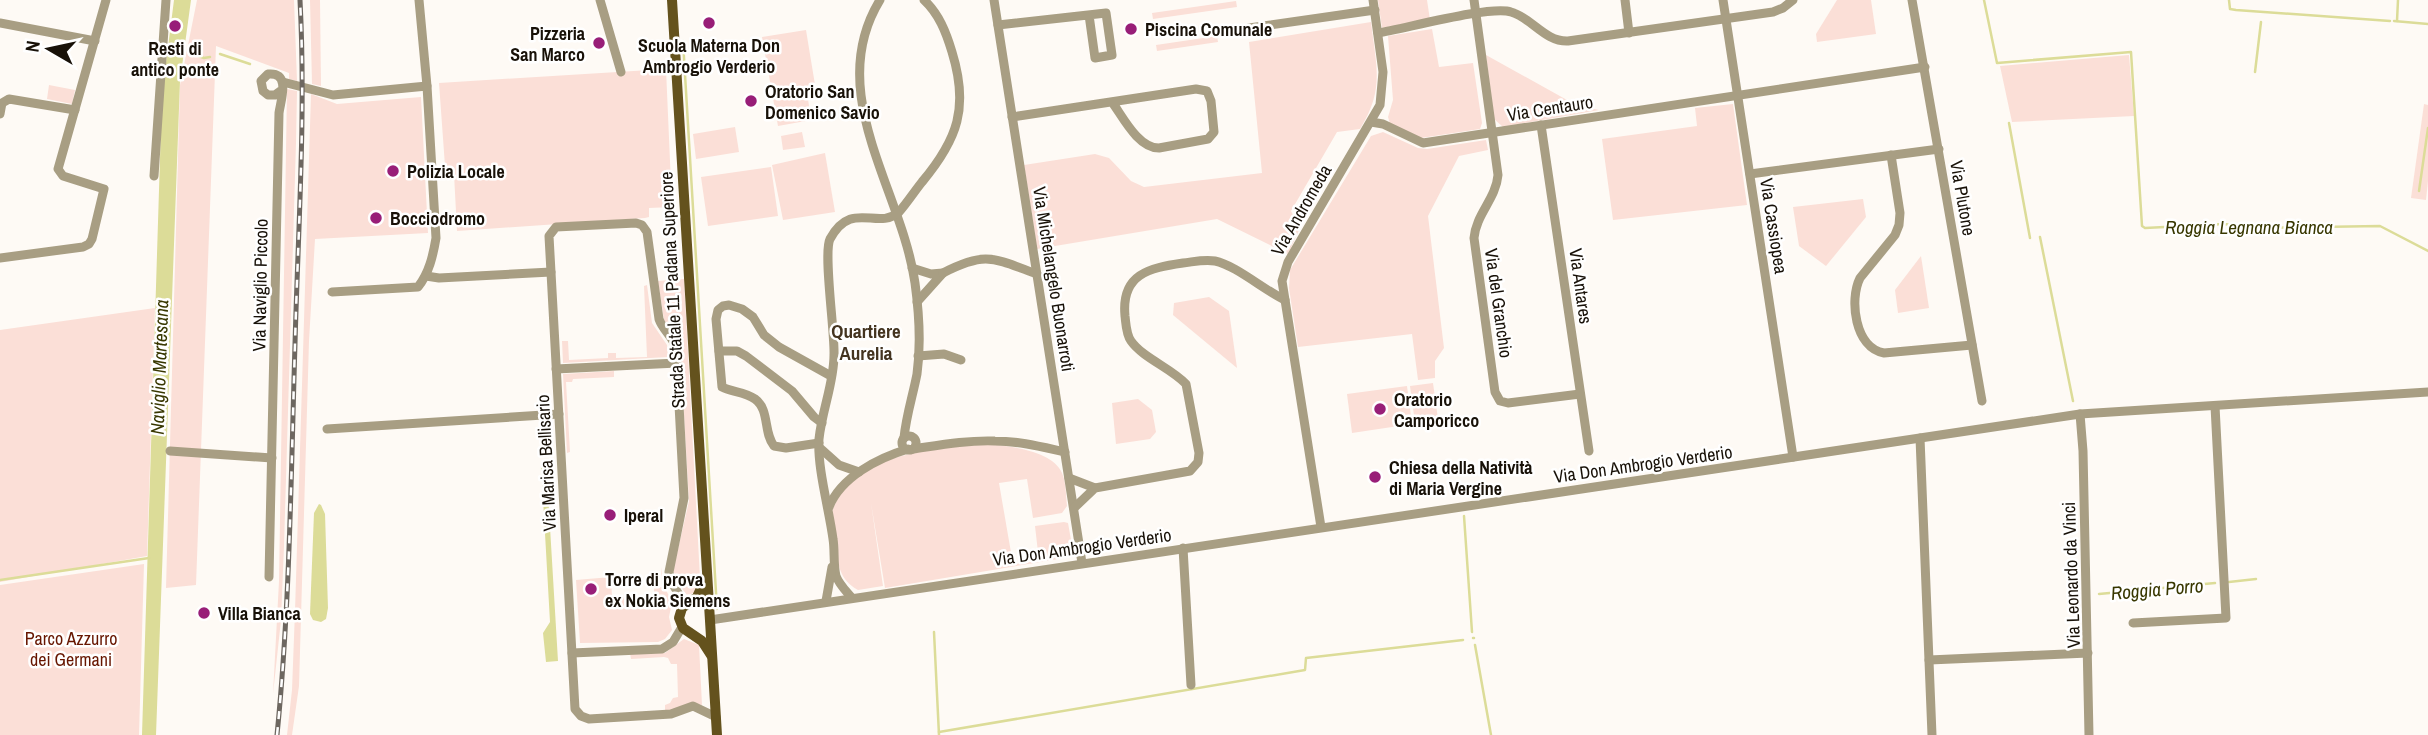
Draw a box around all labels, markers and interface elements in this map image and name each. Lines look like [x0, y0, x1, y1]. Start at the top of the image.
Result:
north arrow [14, 14, 84, 84]
marker: Scuola Materna Don Ambrogio Verderio [701, 15, 717, 31]
place label: Piscina Comunale [1145, 17, 1272, 42]
marker: Resti di antico ponte [167, 18, 183, 34]
place label: Pizzeria San Marco [510, 21, 586, 67]
marker: Piscina Comunale [1123, 21, 1139, 37]
place label: Scuola Materna Don Ambrogio Verderio [638, 33, 780, 79]
marker: Pizzeria San Marco [591, 35, 607, 51]
place label: Resti di antico ponte [131, 36, 219, 82]
text: N [18, 39, 46, 54]
place label: Oratorio San Domenico Savio [765, 79, 880, 125]
street label: Via Centauro [1505, 89, 1595, 127]
marker: Oratorio San Domenico Savio [743, 93, 759, 109]
street label: Via Plutone [1944, 158, 1982, 238]
place label: Polizia Locale [407, 159, 505, 184]
street label: Via Andromeda [1265, 160, 1337, 260]
marker: Polizia Locale [385, 163, 401, 179]
street label: Strada Statale 11 Padana Superiore [653, 171, 691, 409]
street label: Via Cassiopea [1754, 176, 1794, 276]
street label: Via Michelangelo Buonarroti [1027, 185, 1081, 373]
place label: Bocciodromo [390, 206, 485, 231]
marker: Bocciodromo [368, 210, 384, 226]
water label: Roggia Legnana Bianca [2165, 214, 2333, 240]
street label: Via Naviglio Piccolo [246, 218, 274, 352]
street label: Via del Granchio [1479, 247, 1519, 359]
street label: Via Antares [1563, 247, 1599, 325]
water label: Naviglio Martesana [144, 299, 174, 435]
district label: Quartiere Aurelia [831, 318, 901, 366]
place label: Oratorio Camporicco [1394, 387, 1479, 433]
street label: Via Marisa Bellisario [530, 394, 562, 532]
marker: Oratorio Camporicco [1372, 401, 1388, 417]
street label: Via Don Ambrogio Verderio [1552, 439, 1734, 489]
place label: Chiesa della Natività di Maria Vergine [1389, 455, 1533, 501]
marker: Chiesa della Natività di Maria Vergine [1367, 469, 1383, 485]
street label: Via Leonardo da Vinci [2056, 501, 2086, 649]
place label: Iperal [624, 503, 663, 528]
marker: Iperal [602, 507, 618, 523]
street label: Via Don Ambrogio Verderio [991, 522, 1173, 572]
place label: Torre di prova ex Nokia Siemens [605, 567, 731, 613]
water label: Roggia Porro [2110, 572, 2205, 606]
marker: Torre di prova ex Nokia Siemens [583, 581, 599, 597]
place label: Villa Bianca [218, 601, 301, 626]
marker: Villa Bianca [196, 605, 212, 621]
park label: Parco Azzurro dei Germani [25, 626, 117, 672]

